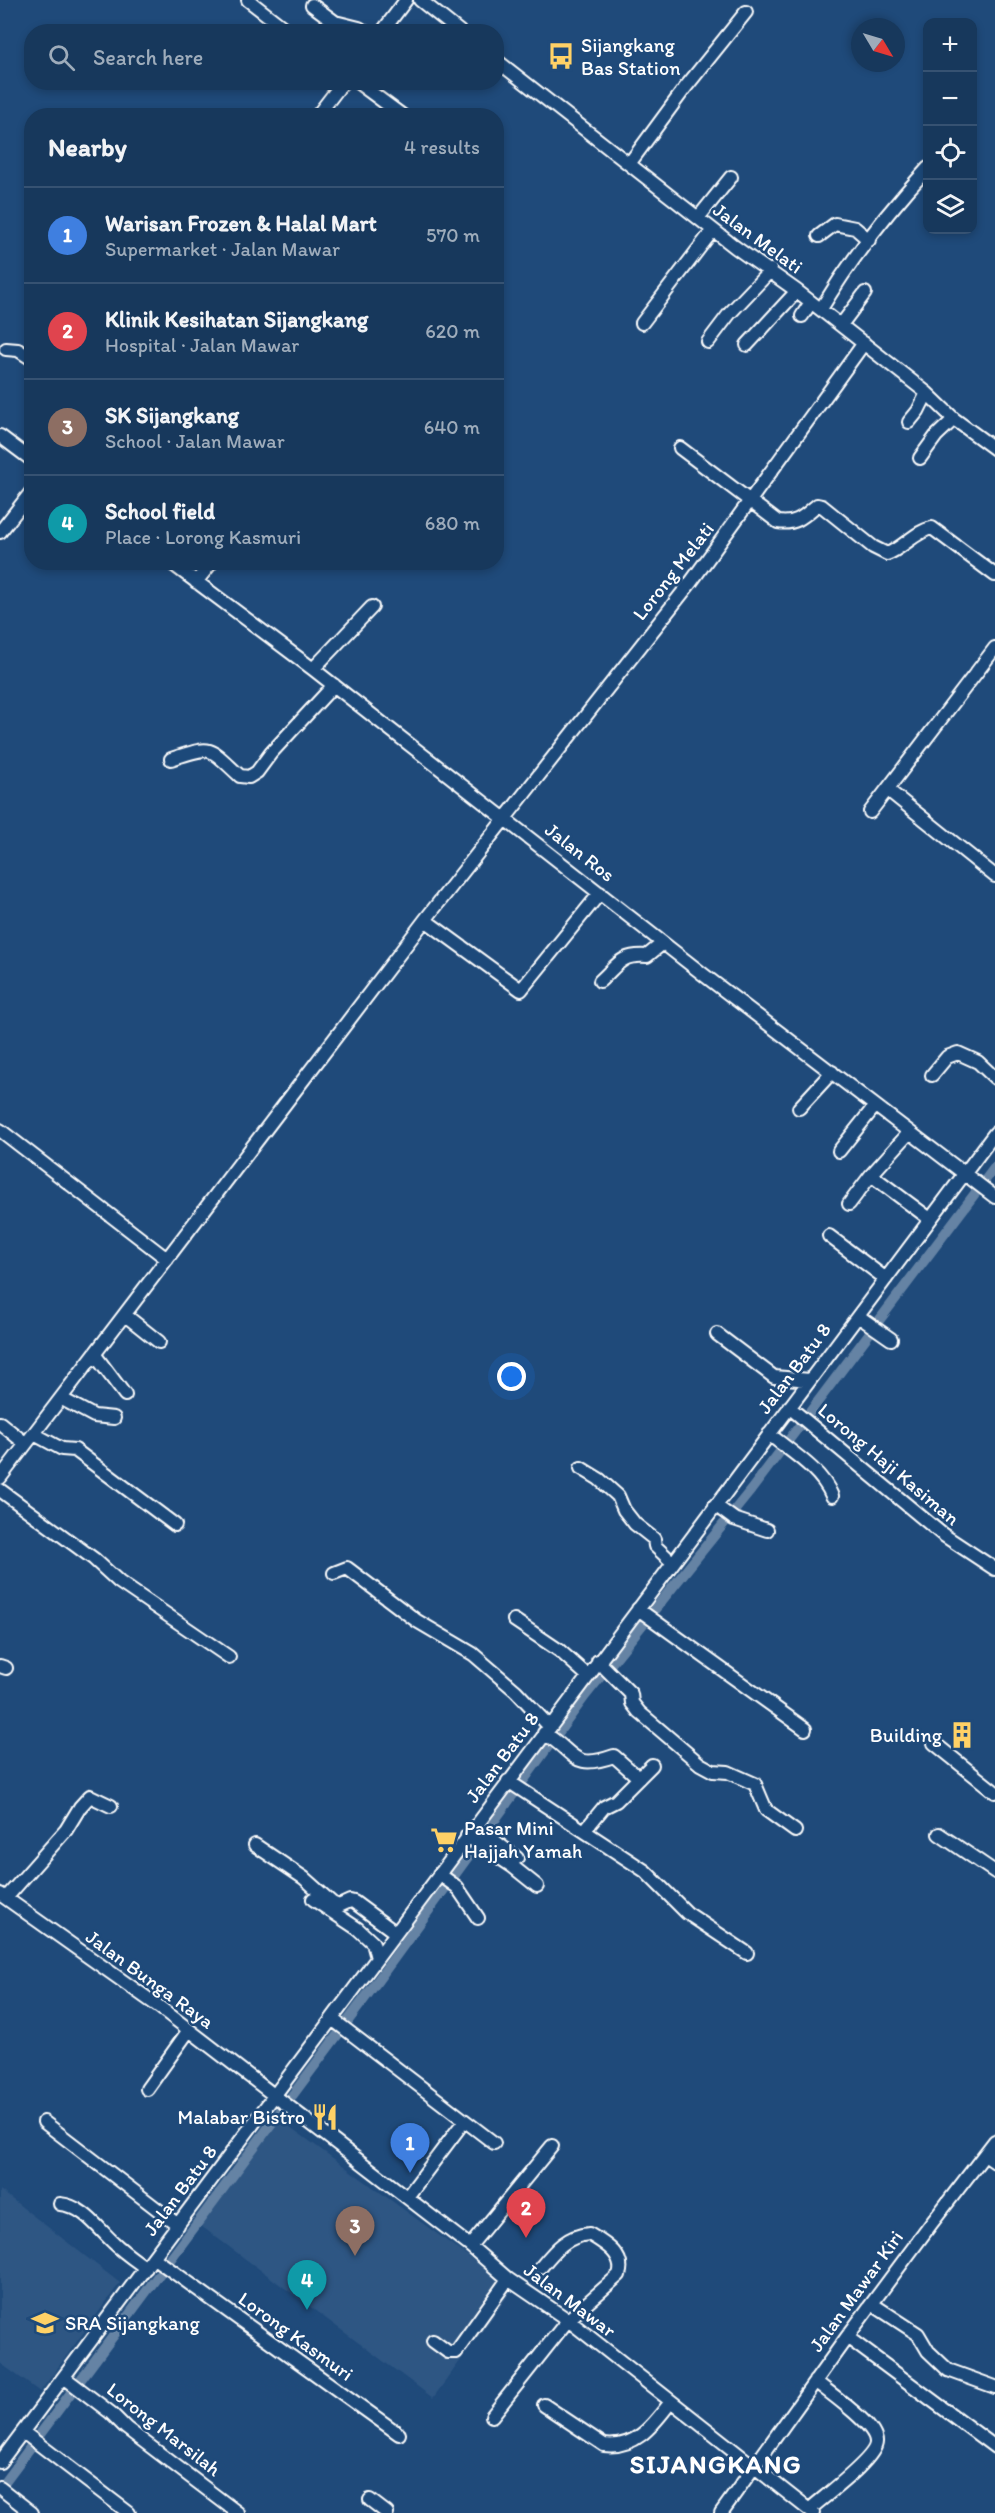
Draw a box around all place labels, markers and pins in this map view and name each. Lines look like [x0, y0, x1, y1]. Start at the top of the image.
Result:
place label: Sijangkang Bas Station [581, 33, 680, 80]
bus stop icon: Sijangkang Bas Station [546, 41, 576, 71]
building icon: Building [947, 1720, 977, 1750]
place label: Building [870, 1723, 943, 1747]
place label: Pasar Mini Hajjah Yamah [464, 1816, 582, 1863]
supermarket icon: Pasar Mini Hajjah Yamah [429, 1825, 459, 1855]
restaurant icon: Malabar Bistro [310, 2102, 340, 2132]
place label: Malabar Bistro [178, 2105, 305, 2129]
pin: 1 [390, 2124, 430, 2173]
pin: 2 [506, 2188, 546, 2238]
pin: 3 [336, 2206, 374, 2256]
pin: 4 [288, 2260, 326, 2310]
school or university icon: SRA Sijangkang [30, 2308, 60, 2338]
place label: SRA Sijangkang [65, 2311, 200, 2335]

